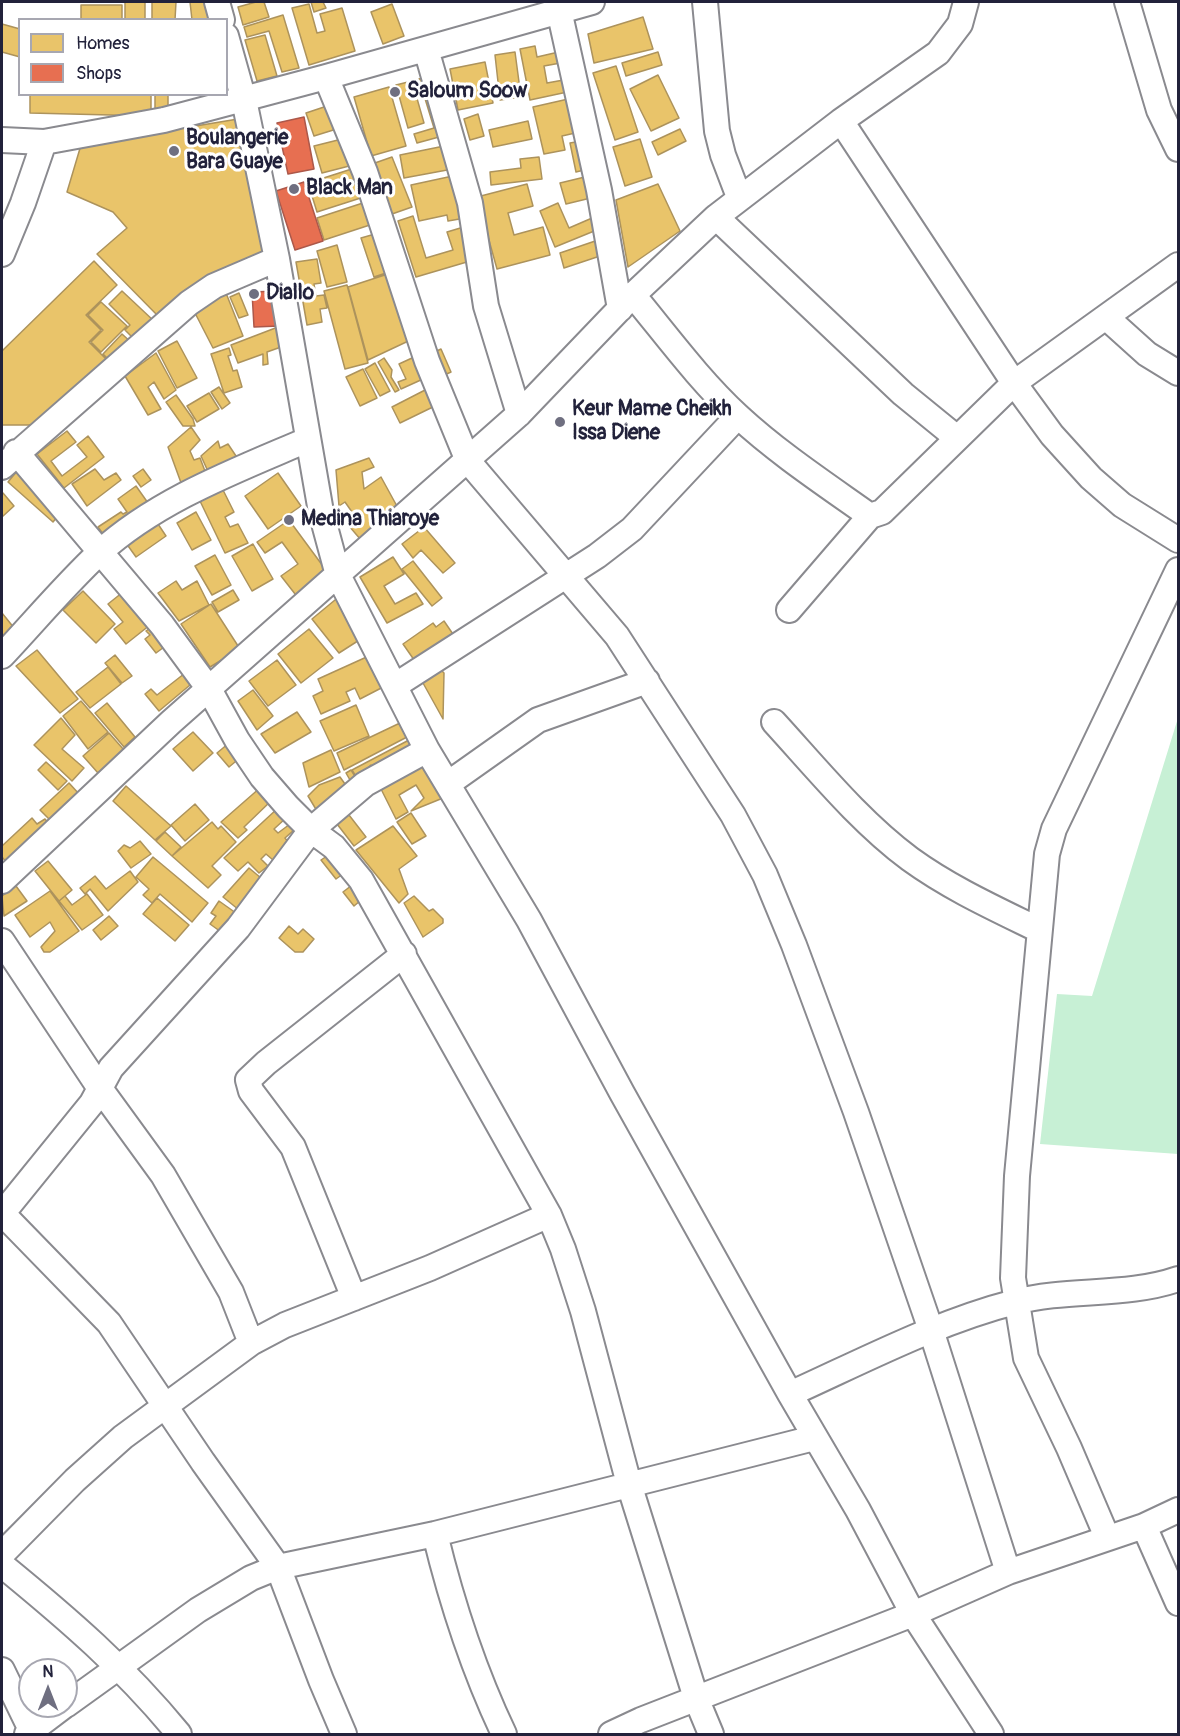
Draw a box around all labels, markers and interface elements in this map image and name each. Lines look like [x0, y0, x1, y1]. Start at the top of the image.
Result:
legend [18, 18, 228, 96]
text: Homes [76, 32, 129, 55]
text: Shops [76, 62, 121, 85]
place label: Saloum Soow [407, 79, 527, 105]
marker: Saloum Soow [388, 85, 402, 99]
place label: Boulangerie Bara Guaye [186, 126, 288, 176]
marker: Boulangerie Bara Guaye [167, 144, 181, 158]
place label: Black Man [306, 176, 393, 202]
marker: Black Man [287, 182, 301, 196]
place label: Diallo [266, 281, 314, 307]
marker: Diallo [247, 287, 261, 301]
place label: Keur Mame Cheikh Issa Diene [572, 397, 732, 447]
marker: Keur Mame Cheikh Issa Diene [553, 415, 567, 429]
place label: Medina Thiaroye [301, 507, 439, 533]
marker: Medina Thiaroye [282, 513, 296, 527]
north arrow [18, 1658, 78, 1718]
text: N [43, 1662, 53, 1682]

